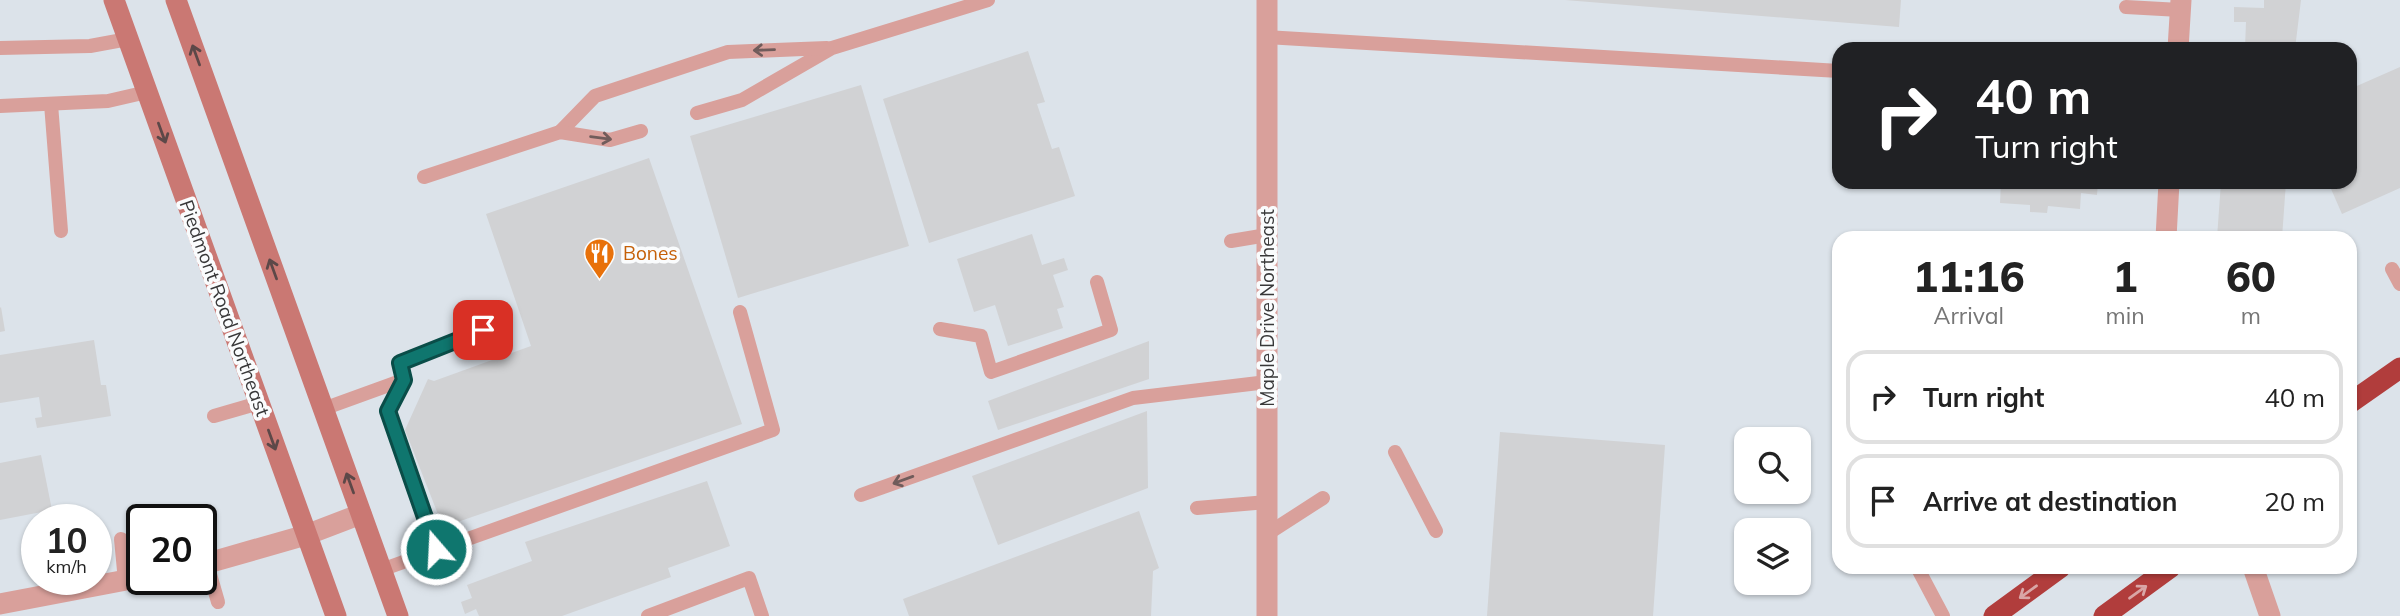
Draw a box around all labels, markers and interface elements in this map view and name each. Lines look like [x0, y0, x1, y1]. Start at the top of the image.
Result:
one-way arrow [189, 44, 201, 66]
one-way arrow [753, 44, 776, 57]
text: 40 m [1975, 65, 2091, 126]
icon: right [1860, 70, 1951, 161]
one-way arrow [157, 122, 169, 144]
text: Turn right [1975, 126, 2118, 166]
one-way arrow [589, 132, 612, 145]
street label: Piedmont Road Northeast [175, 197, 275, 420]
street label: Maple Drive Northeast [1255, 209, 1279, 407]
restaurant icon: Bones [583, 236, 617, 280]
place label: Bones [623, 241, 678, 265]
text: 11:16 [1913, 250, 2025, 303]
text: 1 [2113, 250, 2138, 303]
text: 60 [2226, 250, 2276, 303]
one-way arrow [266, 258, 278, 280]
pin [453, 300, 513, 360]
text: Arrival [1934, 301, 2004, 330]
text: min [2106, 301, 2145, 330]
text: m [2241, 301, 2261, 330]
icon: arrive [464, 311, 502, 349]
icon: right [1864, 378, 1902, 416]
text: Turn right [1923, 381, 2044, 414]
text: 40 m [2264, 381, 2325, 414]
map controls [1734, 427, 1811, 595]
button: search [1734, 427, 1811, 504]
one-way arrow [267, 428, 279, 450]
one-way arrow [343, 472, 355, 494]
one-way arrow [892, 475, 914, 487]
icon: arrive [1864, 482, 1902, 520]
text: Arrive at destination [1923, 485, 2178, 518]
text: 20 m [2264, 485, 2325, 518]
speed limit sign: 20 [126, 504, 217, 595]
position arrow [399, 512, 473, 586]
text: 10 [45, 518, 88, 562]
button: layers [1734, 518, 1811, 595]
text: km/h [46, 555, 87, 578]
one-way arrow [2019, 584, 2037, 599]
one-way arrow [2128, 584, 2147, 599]

